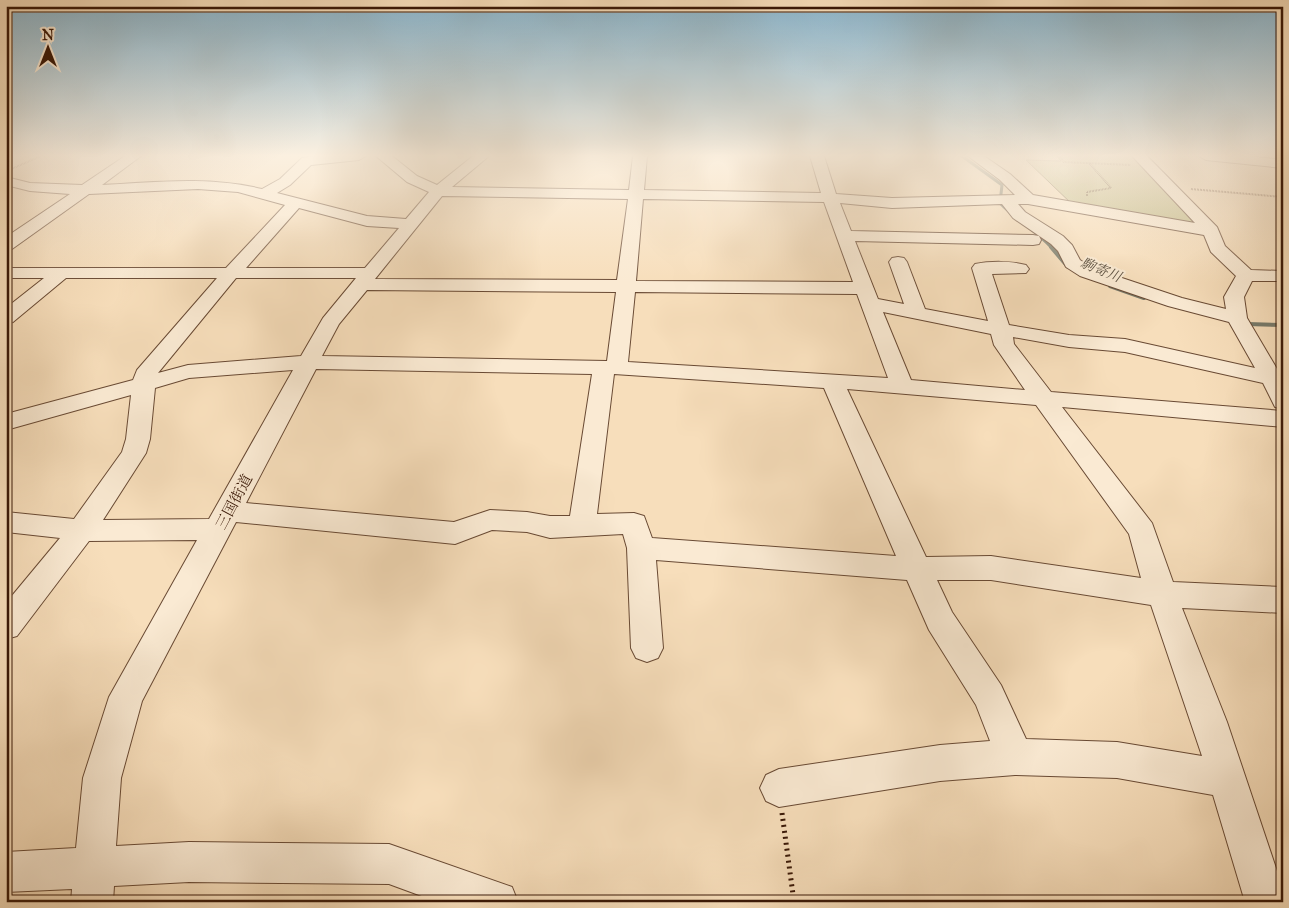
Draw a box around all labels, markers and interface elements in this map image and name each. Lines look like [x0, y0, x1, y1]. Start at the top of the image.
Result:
north arrow [22, 22, 72, 72]
text: N [42, 27, 54, 44]
water label: 駒寄川 [1078, 254, 1126, 286]
street label: 三国街道 [212, 471, 256, 533]

